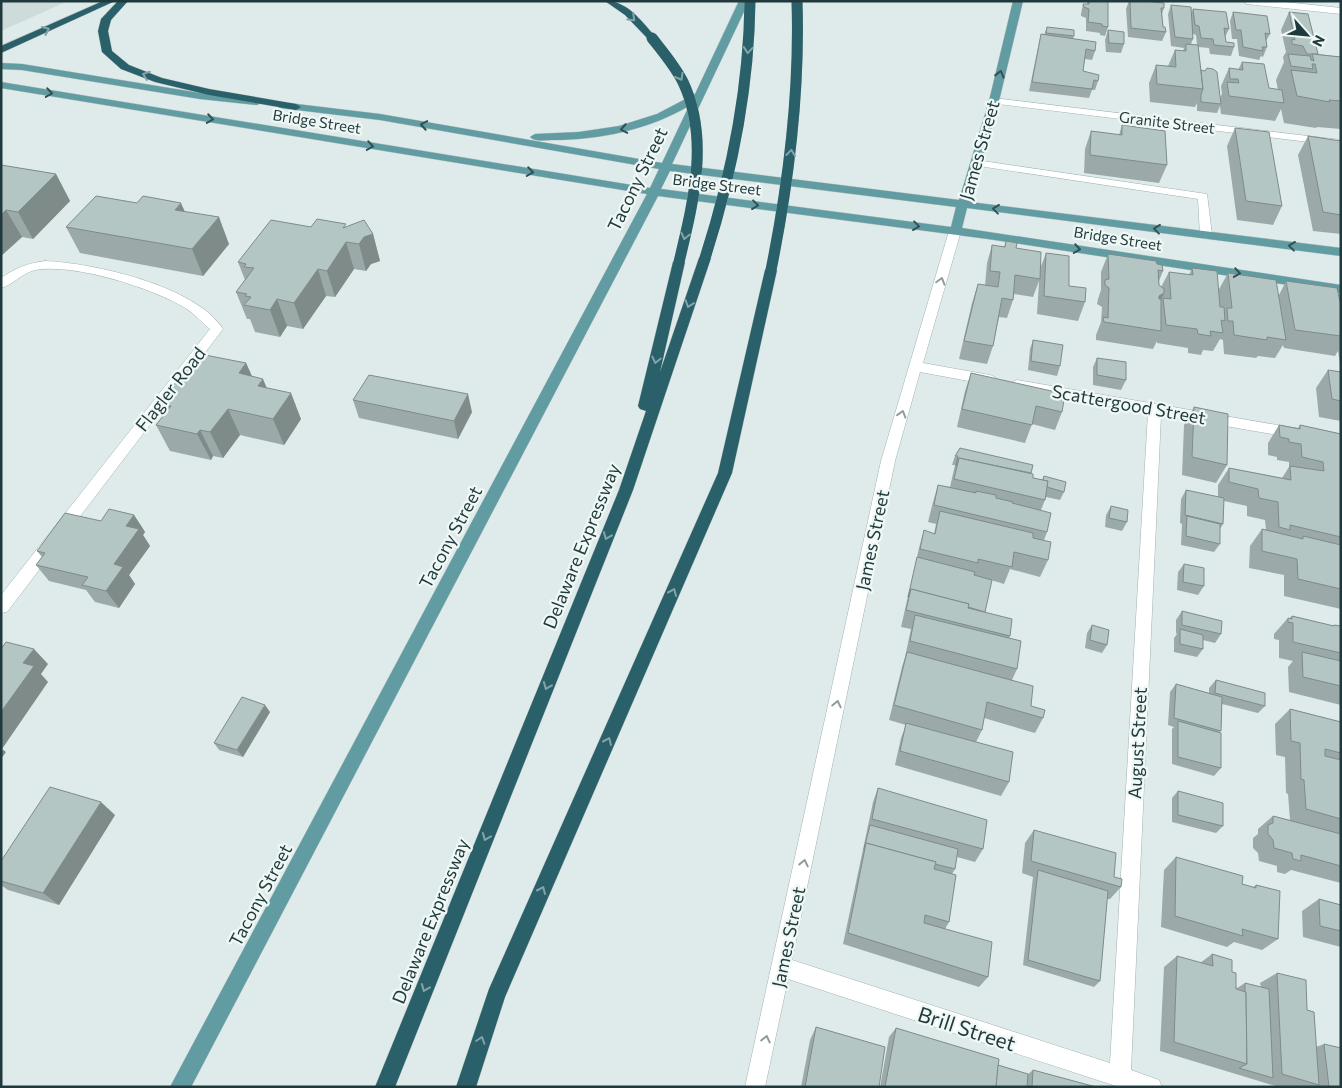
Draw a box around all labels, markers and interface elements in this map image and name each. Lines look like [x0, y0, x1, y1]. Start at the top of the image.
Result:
north arrow [1282, 10, 1332, 60]
one-way arrow [626, 12, 635, 21]
one-way arrow [41, 25, 50, 36]
text: N [1309, 33, 1329, 50]
one-way arrow [742, 46, 753, 54]
one-way arrow [995, 70, 1005, 78]
one-way arrow [142, 71, 150, 81]
one-way arrow [674, 72, 684, 81]
one-way arrow [46, 87, 54, 98]
street label: James Street [954, 98, 1004, 202]
street label: Bridge Street [271, 105, 363, 137]
street label: Granite Street [1118, 107, 1216, 137]
one-way arrow [205, 114, 214, 124]
one-way arrow [420, 121, 429, 131]
street label: Tacony Street [602, 123, 672, 235]
one-way arrow [620, 123, 629, 133]
one-way arrow [366, 140, 374, 150]
one-way arrow [785, 149, 796, 157]
one-way arrow [527, 166, 535, 177]
street label: Bridge Street [672, 170, 762, 198]
one-way arrow [751, 199, 759, 210]
one-way arrow [992, 204, 1000, 214]
one-way arrow [912, 220, 920, 231]
street label: Bridge Street [1072, 222, 1164, 254]
one-way arrow [1153, 224, 1161, 235]
one-way arrow [680, 231, 691, 240]
one-way arrow [1288, 241, 1296, 252]
one-way arrow [1072, 243, 1081, 253]
one-way arrow [1234, 267, 1242, 278]
one-way arrow [936, 277, 946, 285]
one-way arrow [685, 299, 695, 307]
street label: Flagler Road [130, 343, 210, 435]
one-way arrow [651, 356, 662, 365]
street label: Scattergood Street [1050, 380, 1208, 428]
one-way arrow [897, 411, 907, 419]
street label: Delaware Expressway [538, 460, 624, 632]
street label: Tacony Street [414, 482, 486, 592]
street label: James Street [851, 488, 893, 592]
one-way arrow [603, 531, 613, 539]
one-way arrow [666, 588, 677, 597]
one-way arrow [542, 681, 553, 690]
street label: August Street [1123, 687, 1151, 799]
one-way arrow [831, 700, 842, 709]
one-way arrow [601, 737, 612, 746]
one-way arrow [481, 832, 492, 841]
street label: Delaware Expressway [387, 835, 473, 1007]
street label: Tacony Street [224, 840, 296, 950]
one-way arrow [798, 859, 808, 868]
street label: James Street [767, 885, 809, 989]
one-way arrow [536, 886, 547, 895]
one-way arrow [421, 983, 431, 992]
street label: Brill Street [915, 1000, 1019, 1056]
one-way arrow [760, 1035, 770, 1044]
one-way arrow [476, 1037, 486, 1045]

